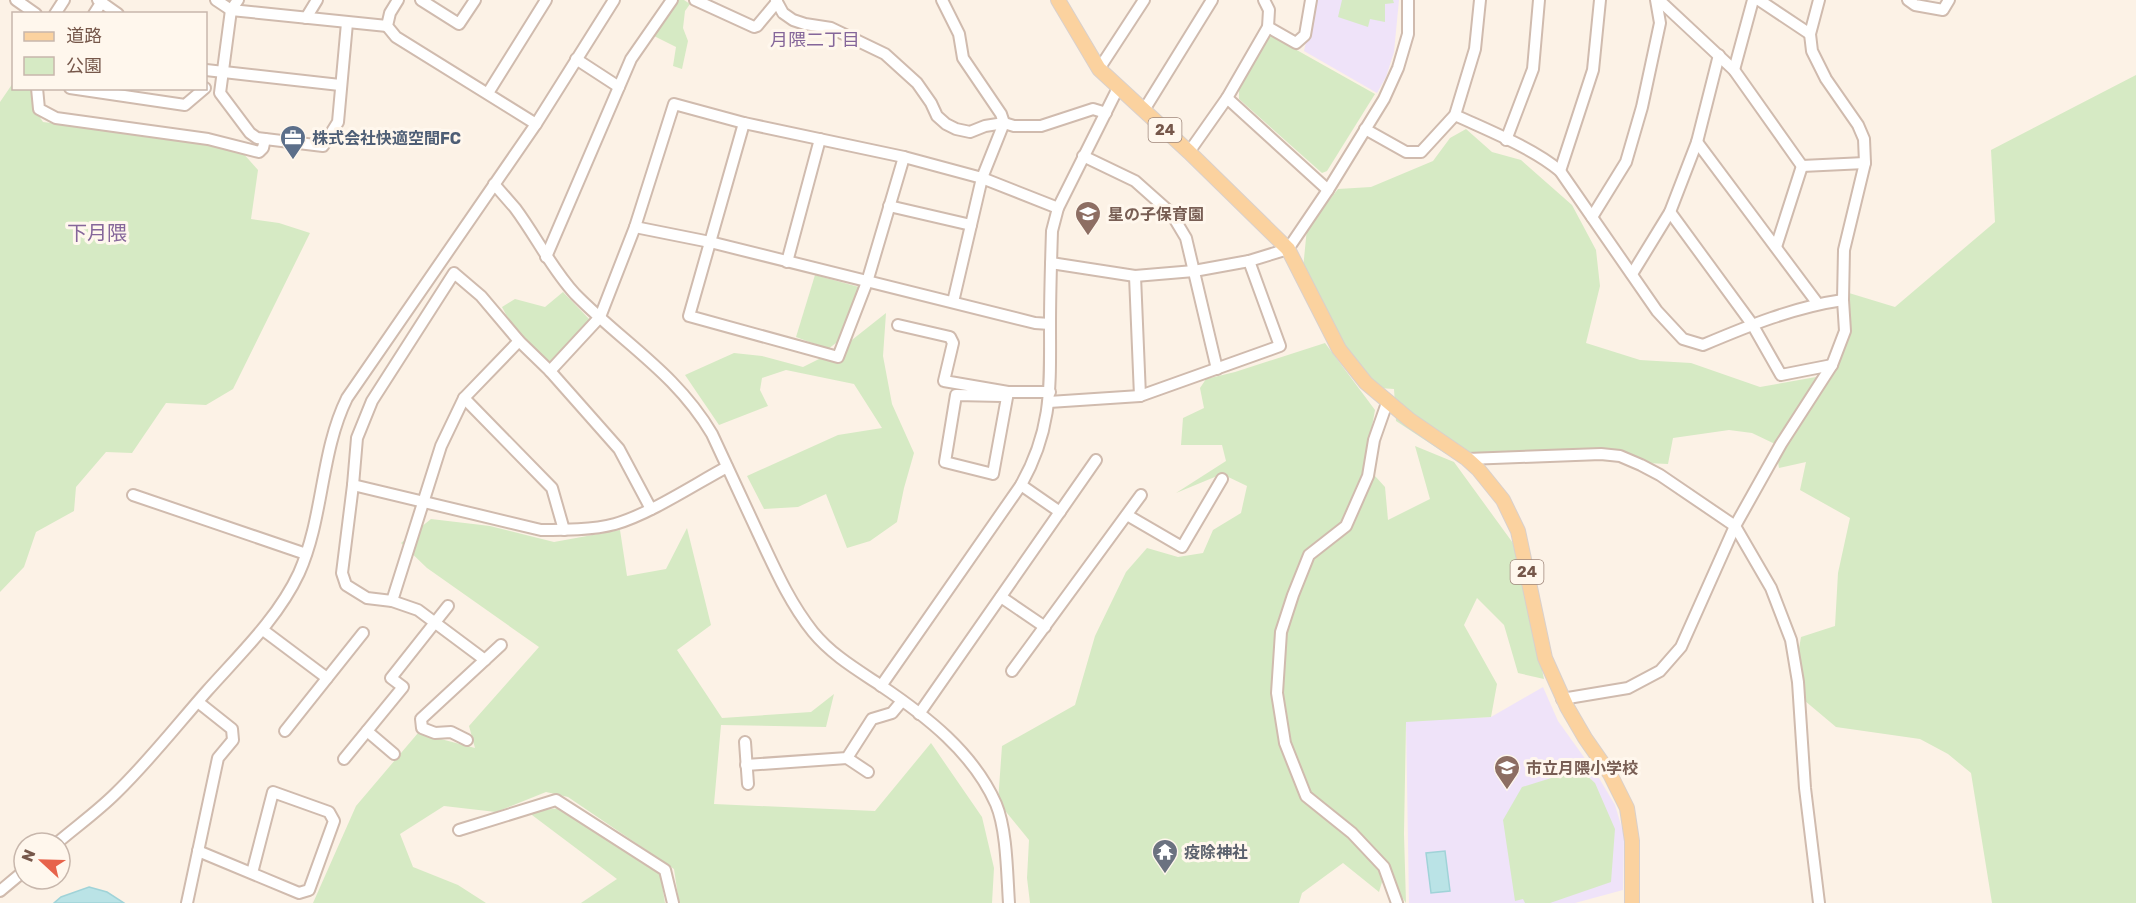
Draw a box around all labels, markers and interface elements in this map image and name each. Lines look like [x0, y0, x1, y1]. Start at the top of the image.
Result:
legend [12, 12, 207, 90]
text: 道路 [66, 25, 102, 47]
district label: 月隈二丁目 [770, 29, 860, 51]
text: 公園 [66, 55, 102, 77]
road number: 24 [1148, 118, 1182, 142]
office icon: 株式会社快適空間FC [278, 123, 308, 161]
place label: 株式会社快適空間FC [312, 129, 461, 148]
school or university icon: 星の子保育園 [1073, 199, 1103, 237]
place label: 星の子保育園 [1108, 205, 1204, 224]
district label: 下月隈 [67, 221, 127, 245]
road number: 24 [1510, 560, 1544, 584]
school or university icon: 市立月隈小学校 [1492, 753, 1522, 791]
place label: 市立月隈小学校 [1526, 759, 1638, 778]
north arrow [12, 831, 72, 891]
temple icon: 疫除神社 [1150, 837, 1180, 875]
place label: 疫除神社 [1184, 843, 1248, 862]
text: N [18, 847, 40, 864]

